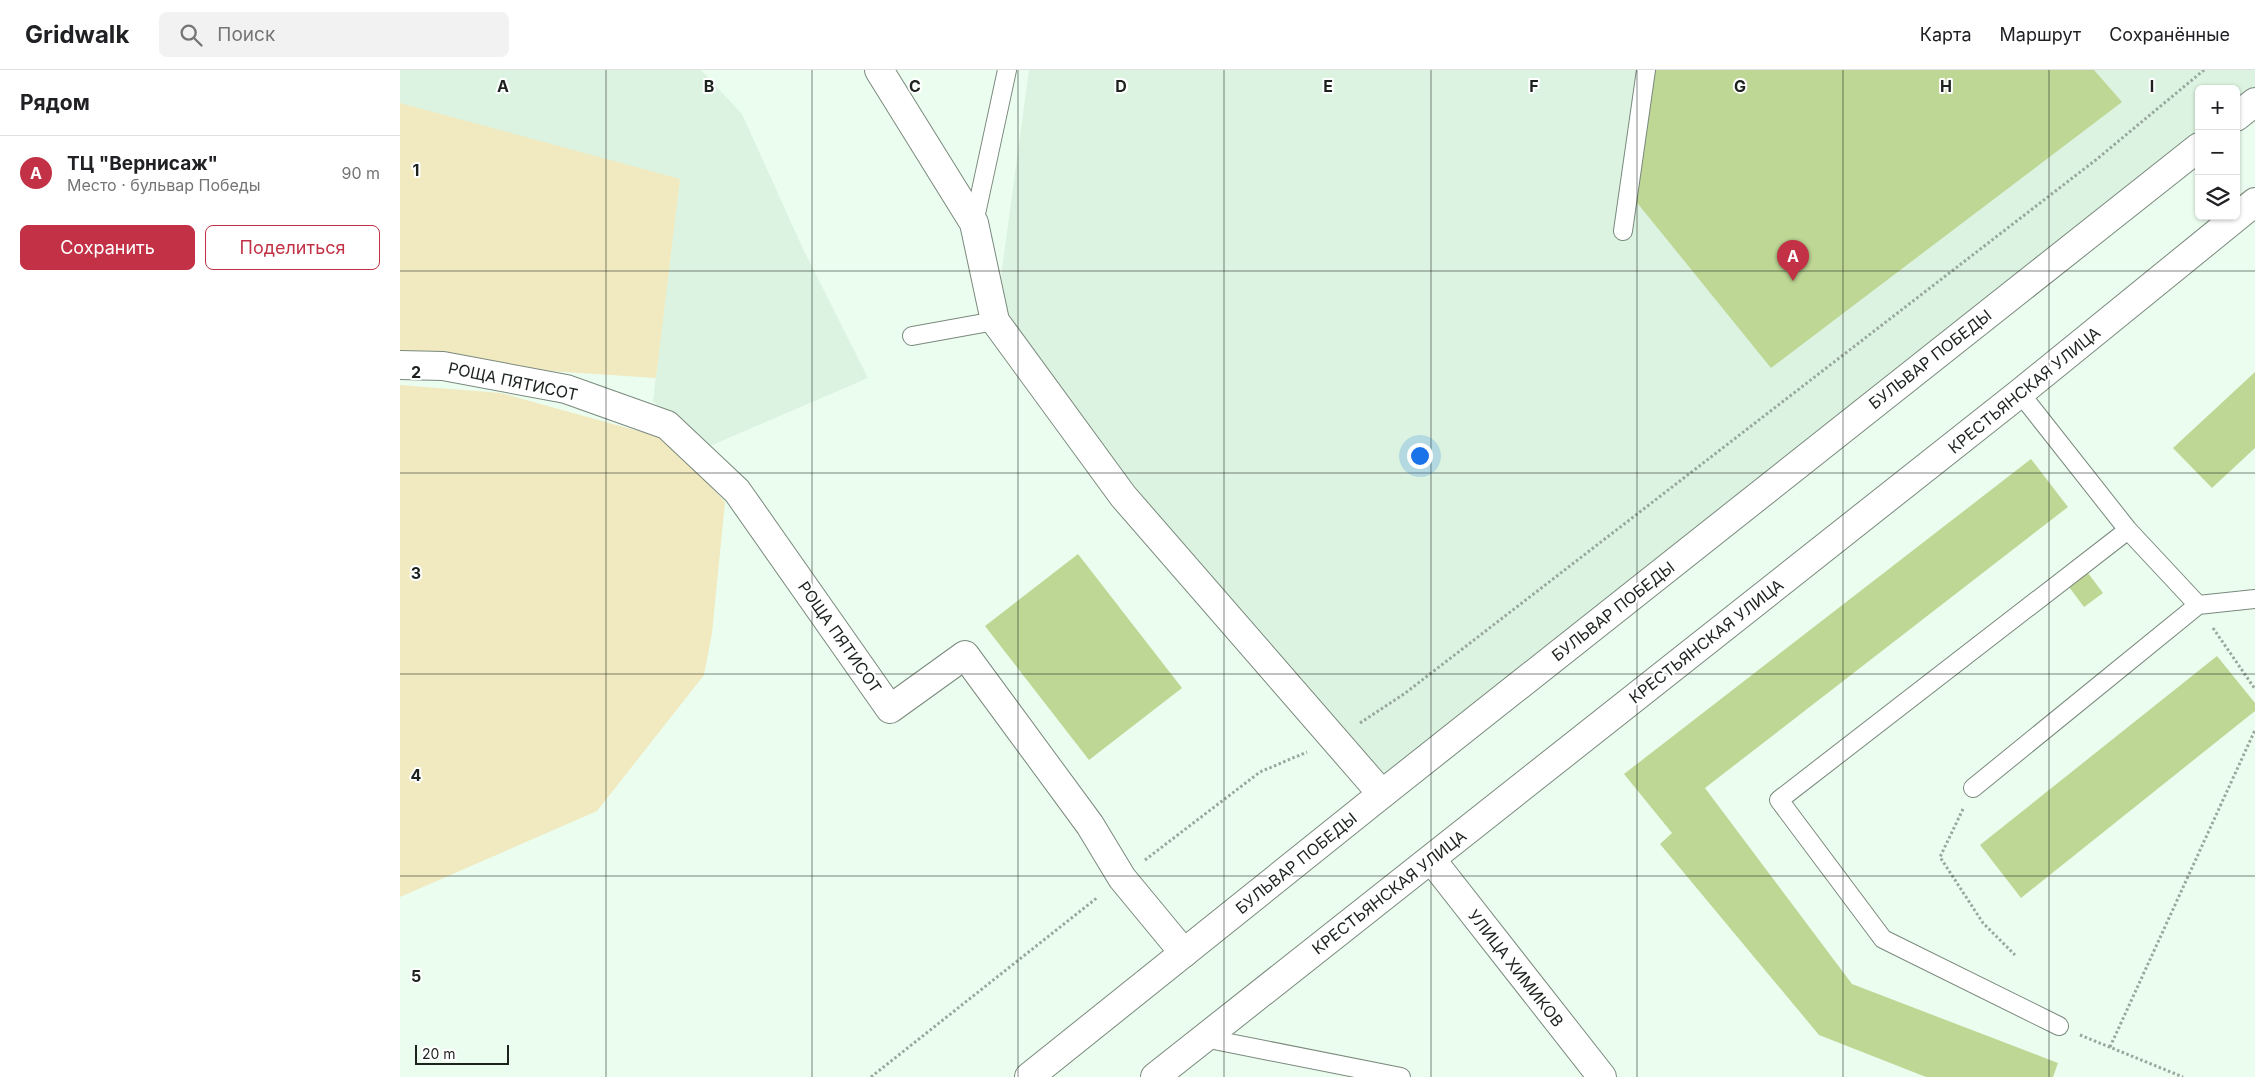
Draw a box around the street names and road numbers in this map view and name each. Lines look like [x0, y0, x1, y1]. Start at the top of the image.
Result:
street label: БУЛЬВАР ПОБЕДЫ [1865, 305, 1995, 413]
street label: КРЕСТЬЯНСКАЯ УЛИЦА [1944, 322, 2104, 458]
street label: РОЩА ПЯТИСОТ [446, 358, 580, 404]
street label: БУЛЬВАР ПОБЕДЫ [1548, 557, 1678, 665]
street label: КРЕСТЬЯНСКАЯ УЛИЦА [1625, 575, 1787, 707]
street label: РОЩА ПЯТИСОТ [794, 577, 886, 697]
street label: БУЛЬВАР ПОБЕДЫ [1231, 808, 1361, 918]
street label: КРЕСТЬЯНСКАЯ УЛИЦА [1308, 826, 1470, 958]
street label: УЛИЦА ХИМИКОВ [1464, 905, 1568, 1031]

